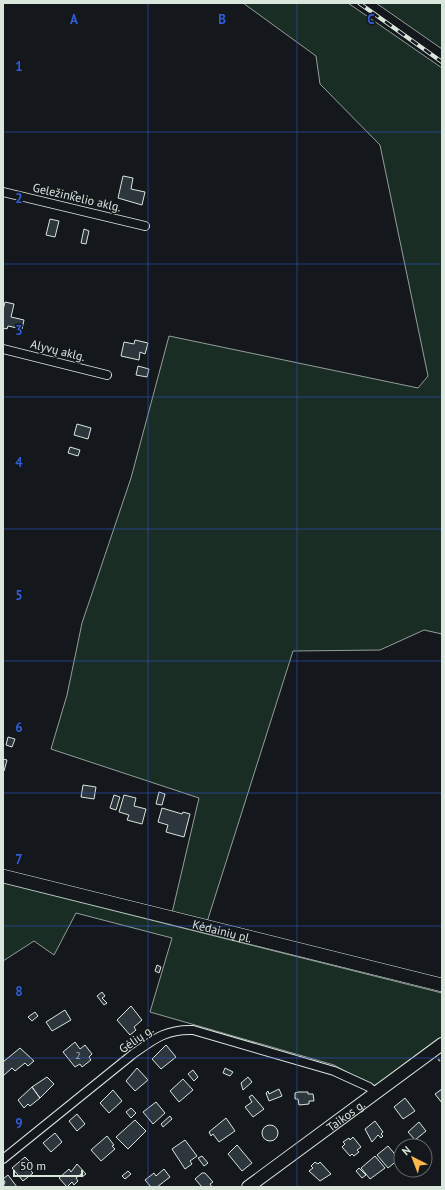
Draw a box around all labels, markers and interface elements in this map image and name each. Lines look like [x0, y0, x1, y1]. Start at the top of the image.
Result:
text: A [70, 11, 78, 28]
text: B [218, 11, 226, 28]
text: C [367, 11, 375, 28]
text: 1 [15, 58, 23, 75]
street label: Geležinkelio aklg. [31, 180, 123, 214]
text: 2 [15, 190, 23, 207]
text: 3 [15, 322, 23, 339]
street label: Alyvų aklg. [29, 336, 87, 364]
text: 4 [15, 454, 23, 471]
text: 5 [15, 587, 23, 604]
text: 6 [15, 719, 23, 736]
text: 7 [15, 851, 23, 868]
street label: Kėdainių pl. [191, 916, 254, 945]
text: 8 [15, 983, 23, 1000]
street label: Gėlių g. [116, 1022, 156, 1056]
house number: 2 [75, 1049, 81, 1062]
street label: Taikos g. [323, 1096, 368, 1134]
text: 9 [15, 1115, 23, 1132]
north arrow [393, 1138, 433, 1178]
text: N [399, 1143, 414, 1158]
scale bar [14, 1152, 82, 1178]
text: 50 m [20, 1158, 46, 1173]

